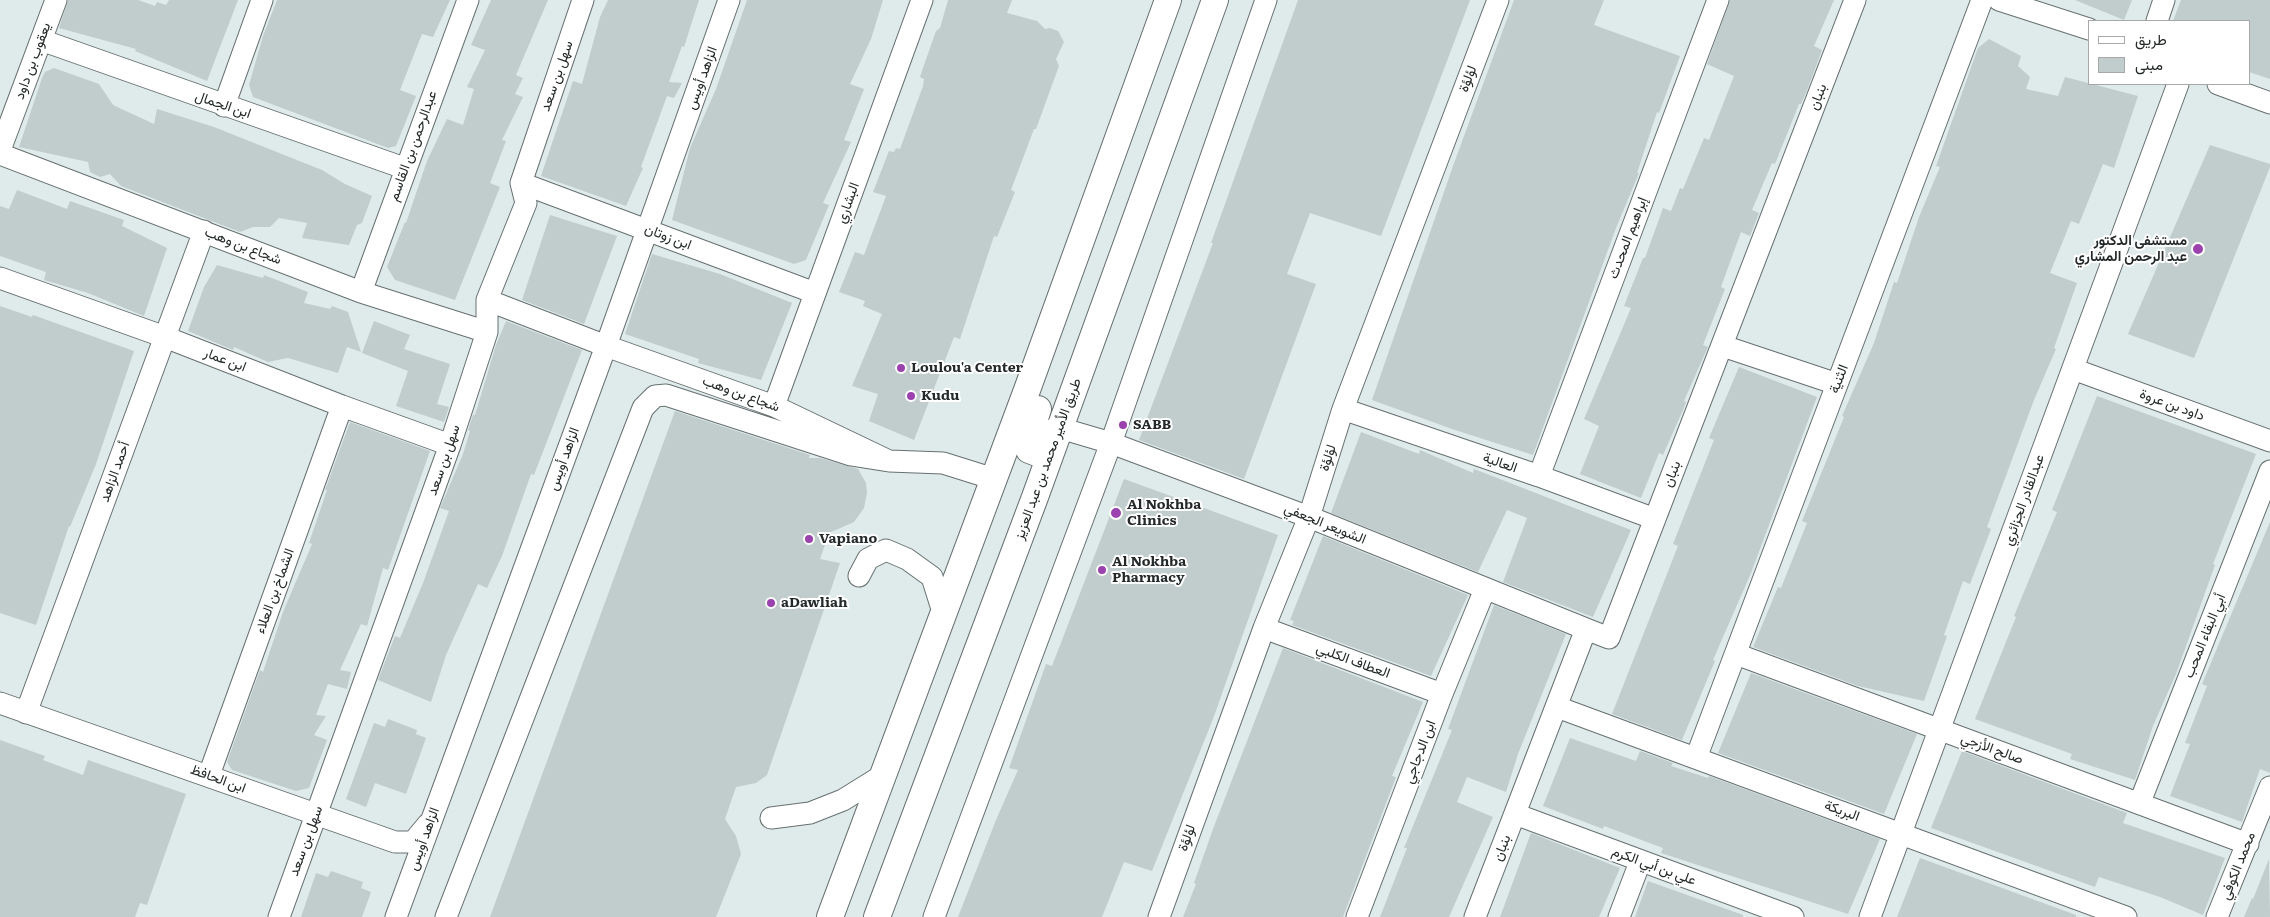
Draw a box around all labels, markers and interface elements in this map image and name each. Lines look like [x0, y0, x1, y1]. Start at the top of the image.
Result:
street label: يعقوب بن داود [11, 20, 55, 102]
legend [2088, 20, 2250, 85]
text: طريق [2135, 27, 2167, 50]
street label: سهل بن سعد [537, 38, 577, 114]
street label: الزاهد أويس [683, 44, 721, 112]
text: مبنى [2135, 52, 2163, 75]
street label: لؤلؤة [1455, 63, 1481, 95]
street label: بنبان [1805, 81, 1831, 113]
street label: ابن الجمال [193, 88, 253, 122]
street label: عبدالرحمن بن القاسم [385, 88, 441, 204]
street label: البشاري [833, 180, 863, 226]
street label: إبراهيم المحدث [1605, 195, 1651, 281]
street label: ابن زوتان [642, 220, 694, 254]
street label: شجاع بن وهب [202, 224, 284, 268]
place label: مستشفى الدكتور عبد الرحمن المشاري [2075, 233, 2187, 266]
marker: مستشفى الدكتور عبد الرحمن المشاري [2191, 242, 2205, 256]
street label: ابن عمار [201, 344, 249, 376]
place label: Loulou'a Center [911, 360, 1023, 376]
marker: Loulou'a Center [895, 362, 907, 374]
street label: الثنية [1826, 362, 1852, 396]
street label: شجاع بن وهب [700, 372, 782, 416]
street label: طريق الأمير محمد بن عبد العزيز [1011, 376, 1085, 542]
street label: داود بن عروة [2137, 385, 2207, 425]
place label: Kudu [921, 388, 959, 404]
marker: Kudu [905, 390, 917, 402]
place label: SABB [1133, 417, 1171, 433]
marker: SABB [1117, 419, 1129, 431]
street label: سهل بن سعد [424, 422, 464, 498]
street label: الزاهد أويس [545, 425, 583, 493]
street label: أحمد الزاهد [96, 440, 134, 504]
street label: لؤلؤة [1316, 443, 1340, 473]
street label: العالية [1481, 449, 1519, 477]
street label: عبدالقادر الجزائري [2000, 452, 2048, 548]
street label: بنبان [1659, 458, 1685, 490]
place label: Al Nokhba Clinics [1127, 497, 1201, 530]
street label: الشويعر الجعفي [1282, 500, 1368, 548]
marker: Al Nokhba Clinics [1109, 506, 1123, 520]
place label: Vapiano [819, 531, 877, 547]
marker: Vapiano [803, 533, 815, 545]
street label: الشماخ بن العلاء [252, 546, 298, 636]
place label: Al Nokhba Pharmacy [1112, 554, 1186, 586]
marker: Al Nokhba Pharmacy [1096, 564, 1108, 576]
street label: أبي البقاء المحب [2180, 591, 2230, 681]
place label: aDawliah [781, 595, 848, 611]
marker: aDawliah [765, 597, 777, 609]
street label: العطاف الكلبي [1314, 640, 1392, 682]
street label: ابن الدجاجي [1400, 718, 1440, 786]
street label: صالح الأزجي [1958, 730, 2026, 768]
street label: ابن الحافظ [188, 761, 248, 797]
street label: البريكة [1822, 797, 1862, 825]
street label: سهل بن سعد [286, 803, 326, 879]
street label: الزاهد أويس [405, 805, 443, 873]
street label: لؤلؤة [1174, 822, 1200, 854]
street label: محمد الكوفي [2217, 830, 2259, 902]
street label: بنبان [1489, 832, 1515, 864]
street label: علي بن أبي الكرم [1610, 843, 1698, 889]

